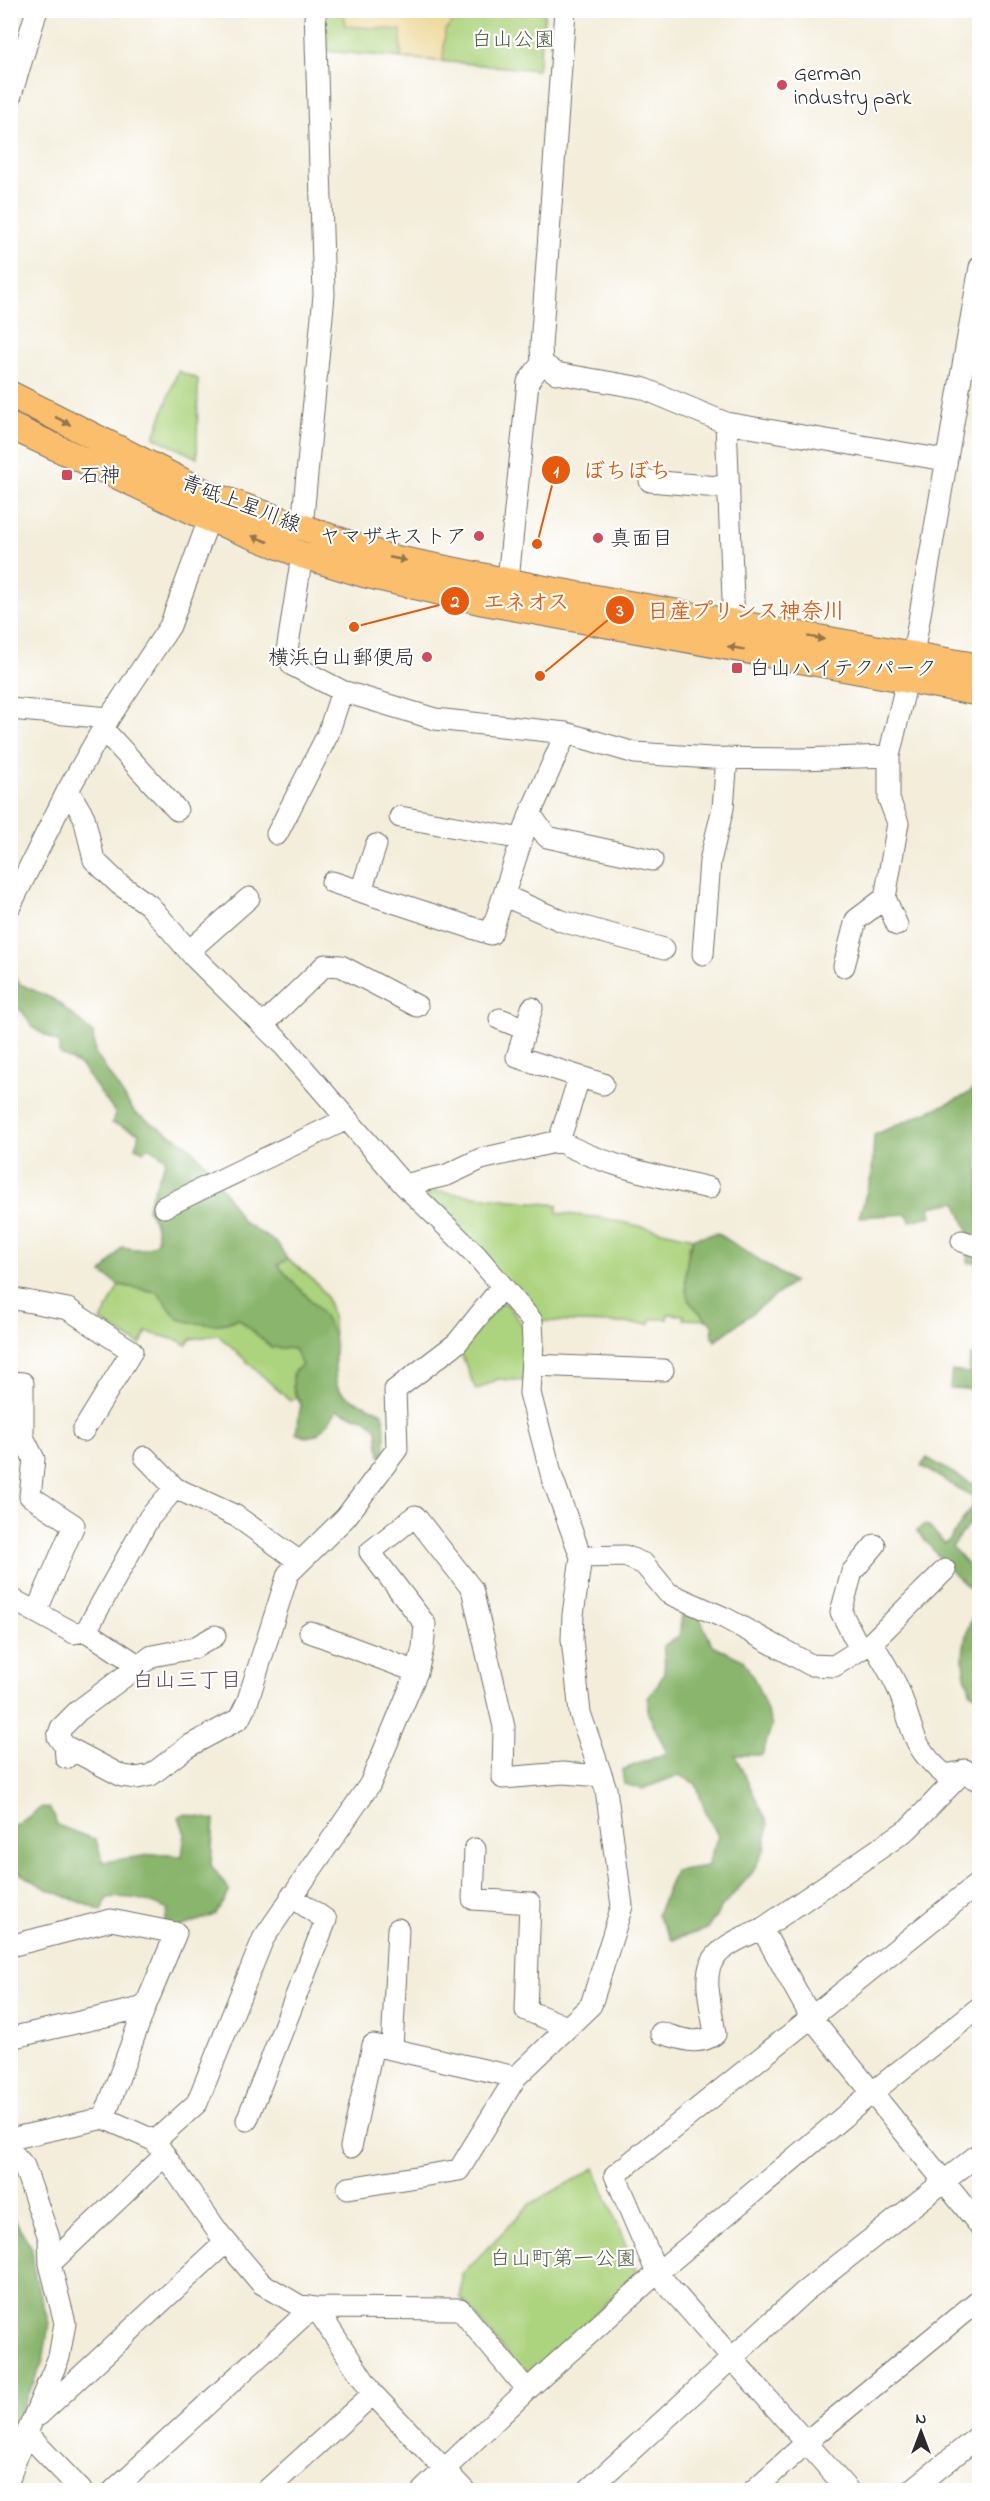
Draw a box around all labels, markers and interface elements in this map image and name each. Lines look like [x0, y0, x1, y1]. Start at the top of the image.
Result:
park label: 白山公園 [471, 26, 555, 56]
place label: German industry park [794, 60, 912, 116]
marker: German industry park [775, 78, 789, 92]
one-way arrow [54, 416, 71, 426]
callout: ぼちぼち [541, 450, 683, 490]
text: ぼちぼち [583, 457, 671, 489]
text: 1 [553, 460, 559, 486]
place label: 石神 [79, 462, 121, 492]
marker: 石神 [60, 468, 74, 482]
street label: 青砥上星川線 [176, 468, 304, 541]
place label: ヤマザキストア [320, 523, 467, 553]
place label: 真面目 [610, 525, 673, 555]
marker: ヤマザキストア [472, 529, 486, 543]
marker: 真面目 [591, 531, 605, 545]
one-way arrow [251, 533, 269, 543]
one-way arrow [388, 555, 407, 564]
callout: エネオス [440, 581, 582, 621]
text: エネオス [483, 588, 569, 620]
text: 2 [450, 590, 460, 616]
callout: 日産プリンス神奈川 [605, 590, 857, 630]
text: 日産プリンス神奈川 [647, 597, 845, 629]
text: 3 [615, 599, 624, 625]
one-way arrow [807, 634, 826, 643]
one-way arrow [726, 643, 745, 652]
place label: 横浜白山郵便局 [268, 644, 415, 674]
marker: 横浜白山郵便局 [420, 650, 434, 664]
place label: 白山ハイテクパーク [749, 655, 937, 685]
marker: 白山ハイテクパーク [730, 661, 744, 675]
district label: 白山三丁目 [132, 1666, 242, 1698]
park label: 白山町第一公園 [490, 2245, 637, 2275]
north arrow [891, 2402, 951, 2462]
text: N [916, 2407, 927, 2431]

